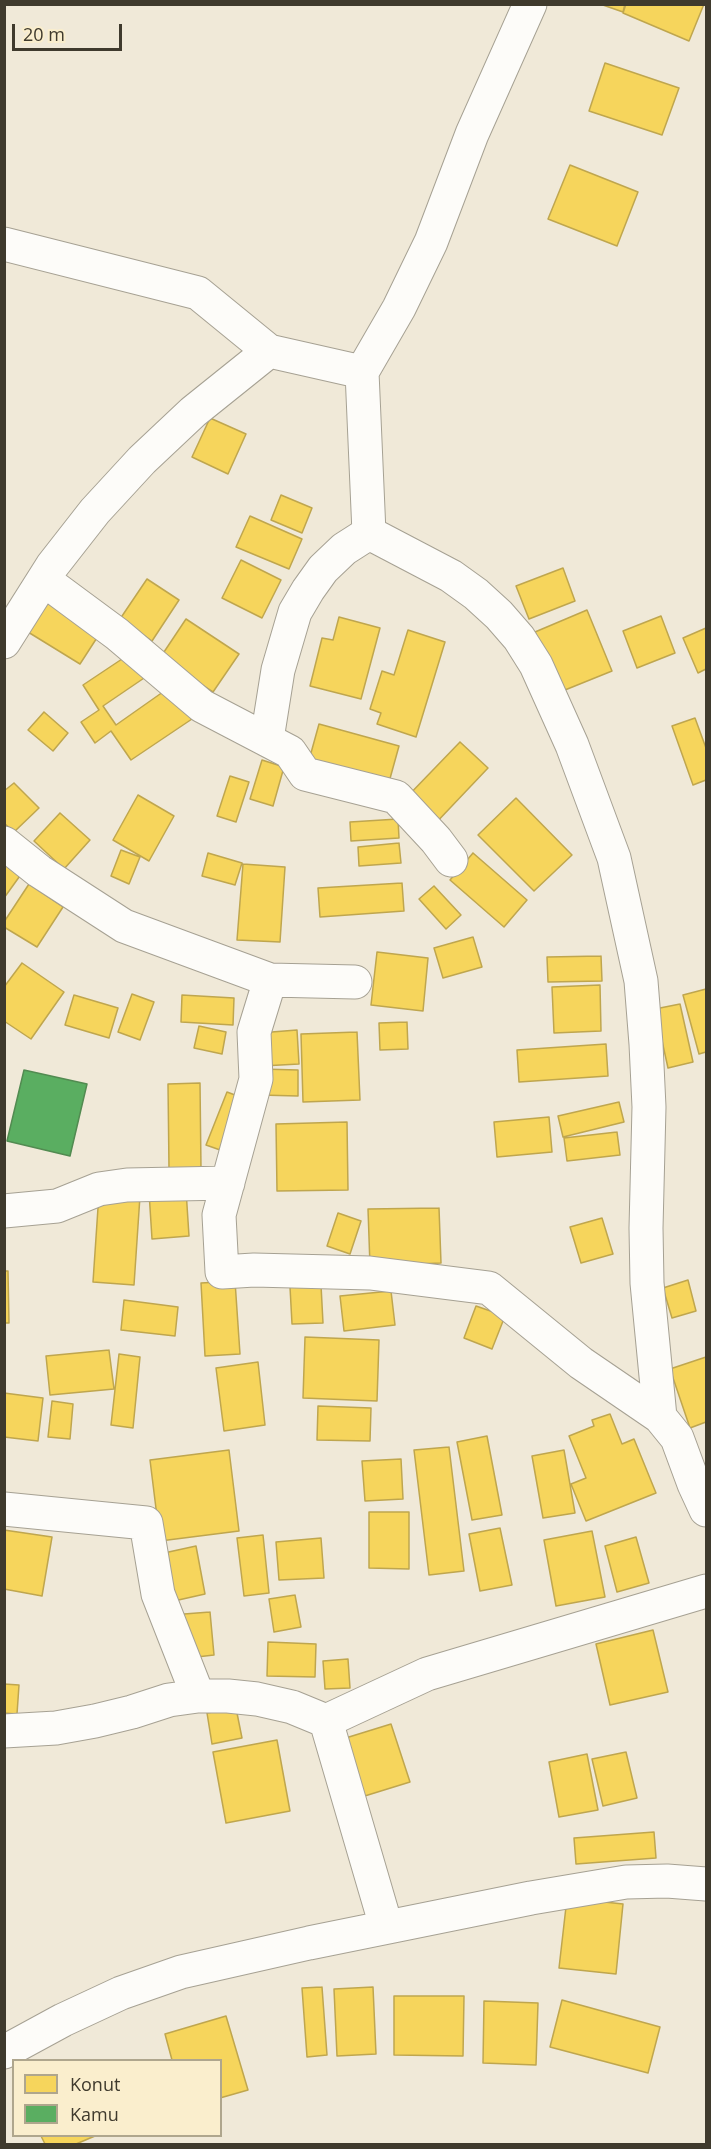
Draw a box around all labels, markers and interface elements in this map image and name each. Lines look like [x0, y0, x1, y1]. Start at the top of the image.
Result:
scale bar [15, 12, 124, 50]
text: 20 m [23, 22, 65, 46]
legend [12, 2059, 222, 2137]
text: Konut [70, 2072, 120, 2096]
text: Kamu [70, 2102, 119, 2126]

